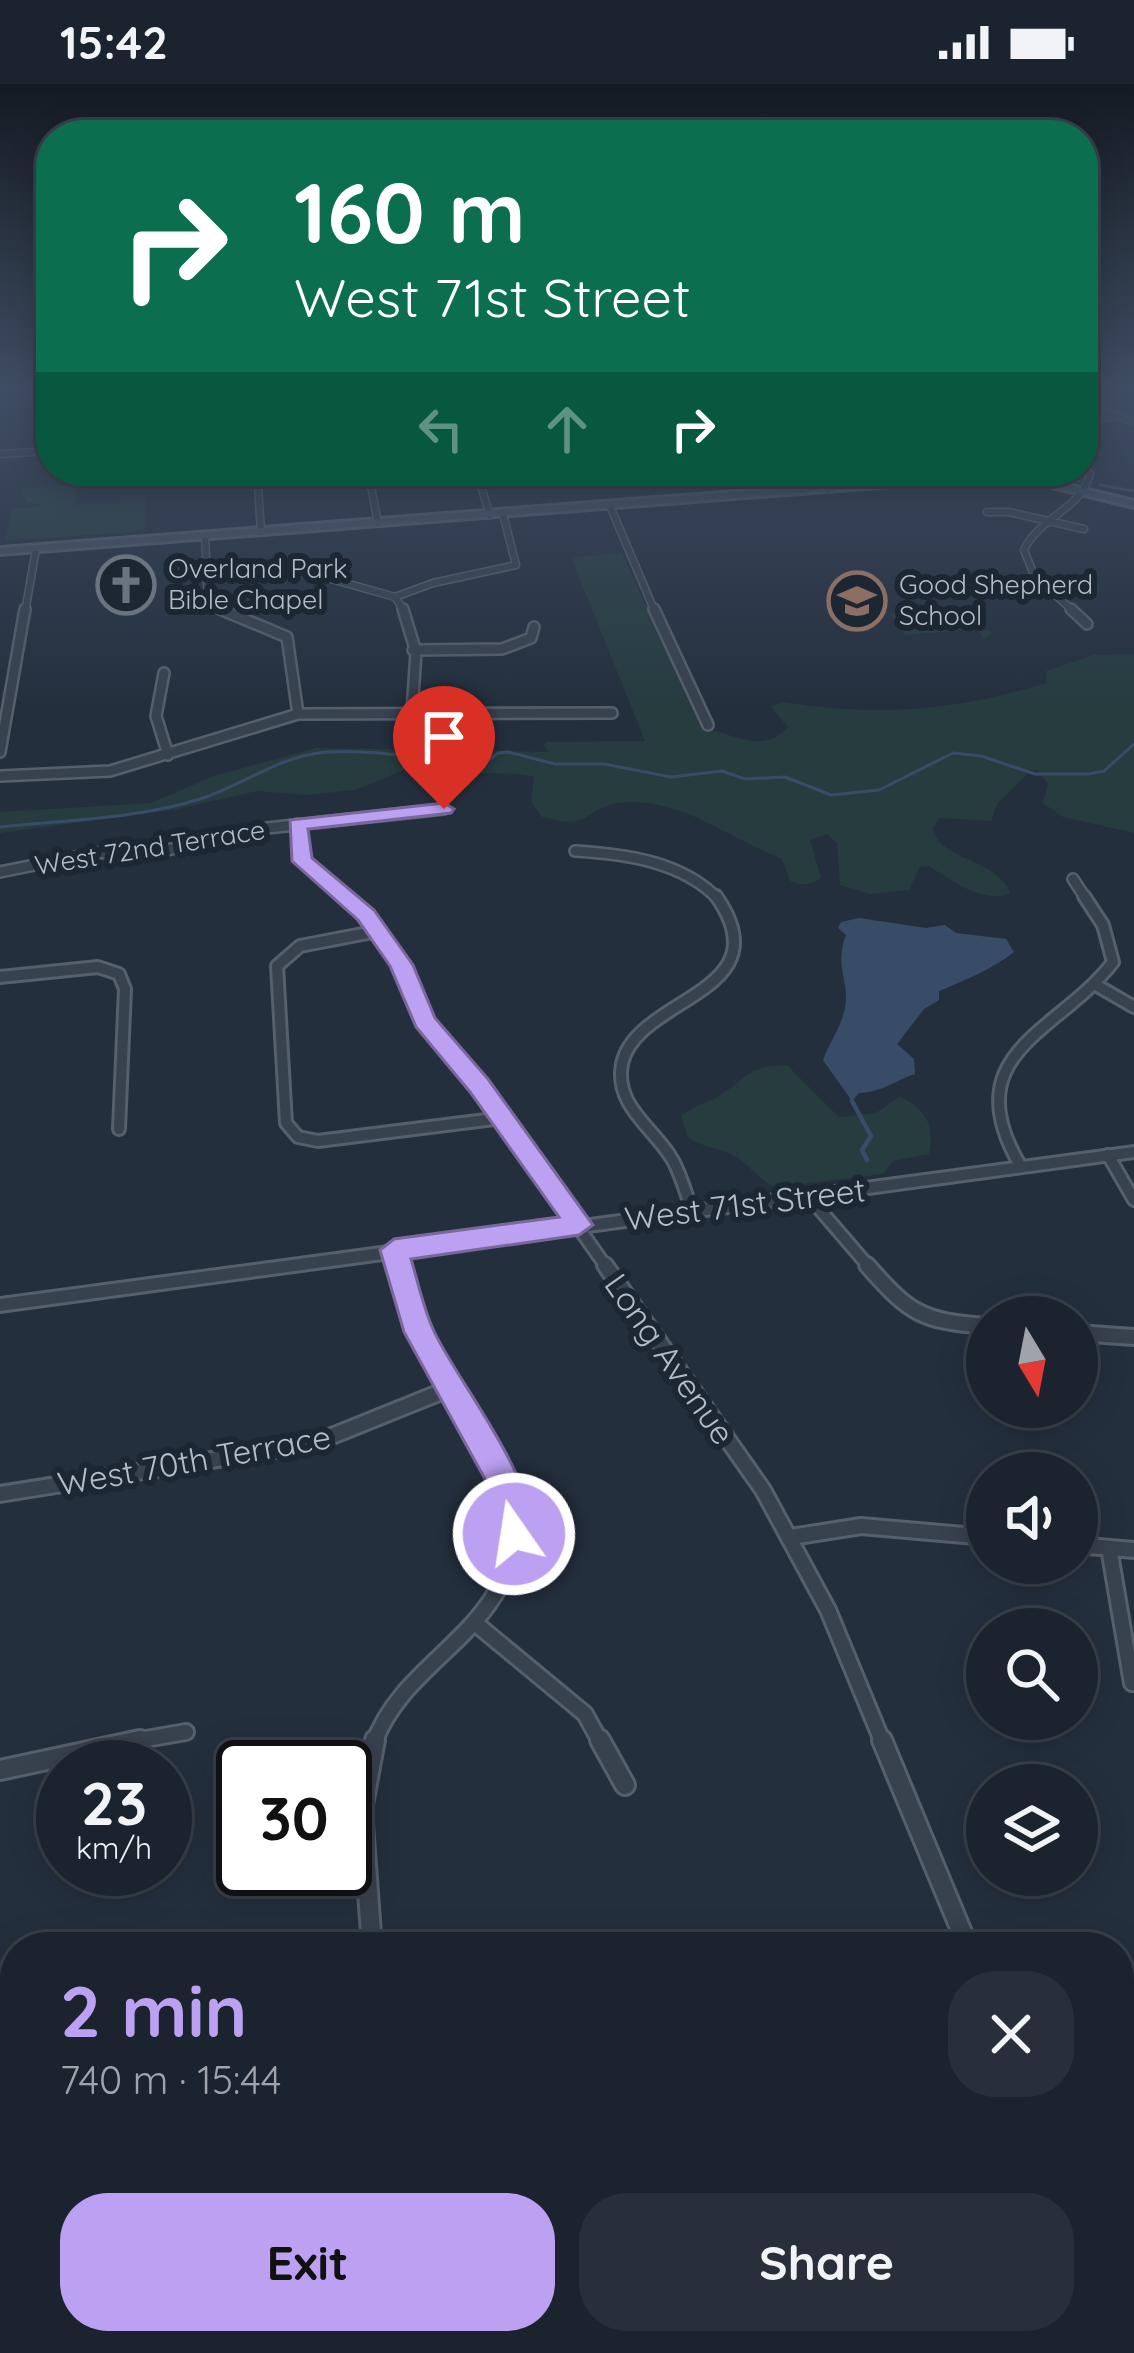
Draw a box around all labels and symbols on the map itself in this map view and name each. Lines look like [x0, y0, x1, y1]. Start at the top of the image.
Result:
place label: Overland Park Bible Chapel [168, 551, 348, 616]
church icon: Overland Park Bible Chapel [95, 554, 157, 616]
place label: Good Shepherd School [899, 567, 1093, 632]
school or university icon: Good Shepherd School [826, 570, 888, 632]
pin [393, 686, 495, 809]
street label: West 72nd Terrace [32, 812, 267, 882]
street label: West 71st Street [622, 1168, 868, 1239]
street label: Long Avenue [597, 1265, 744, 1452]
north arrow [966, 1296, 1098, 1428]
street label: West 70th Terrace [54, 1415, 334, 1504]
position arrow [451, 1471, 577, 1597]
speed limit sign: 30 [216, 1740, 372, 1896]

